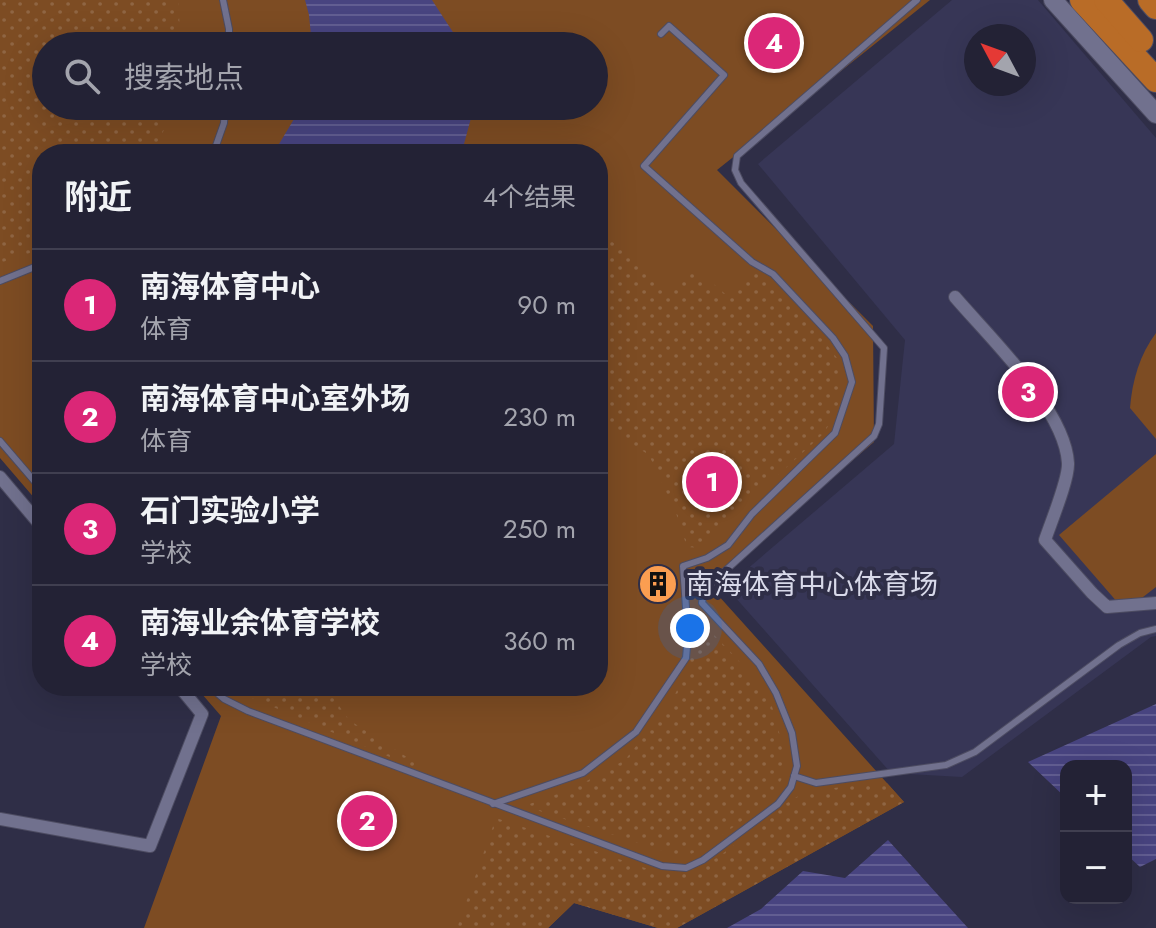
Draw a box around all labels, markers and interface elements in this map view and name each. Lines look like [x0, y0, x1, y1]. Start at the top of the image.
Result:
pin: 4 [748, 13, 800, 73]
north arrow [964, 24, 1036, 96]
search box [32, 32, 608, 120]
icon: search [60, 54, 104, 98]
text: 搜索地点 [124, 56, 244, 99]
text: 附近 [64, 173, 132, 222]
text: 4个结果 [483, 178, 576, 216]
text: 南海体育中心 [140, 265, 320, 308]
text: 1 [83, 286, 97, 324]
text: 90 m [517, 286, 576, 324]
text: 体育 [140, 310, 192, 348]
pin: 3 [1002, 362, 1054, 422]
text: 南海体育中心室外场 [140, 377, 410, 420]
text: 2 [81, 398, 99, 436]
text: 230 m [503, 398, 576, 436]
text: 体育 [140, 422, 192, 460]
pin: 1 [686, 452, 738, 512]
text: 石门实验小学 [140, 489, 320, 532]
text: 3 [82, 510, 98, 548]
text: 250 m [503, 510, 576, 548]
text: 学校 [140, 534, 192, 572]
building icon: 南海体育中心体育场 [637, 563, 679, 605]
place label: 南海体育中心体育场 [686, 564, 938, 605]
text: 南海业余体育学校 [140, 601, 380, 644]
your location [670, 608, 710, 648]
text: 4 [81, 622, 99, 660]
text: 360 m [503, 622, 576, 660]
text: 学校 [140, 646, 192, 684]
map controls [1060, 760, 1132, 904]
button: + [1060, 760, 1132, 832]
pin: 2 [341, 791, 393, 851]
button: − [1060, 832, 1132, 904]

